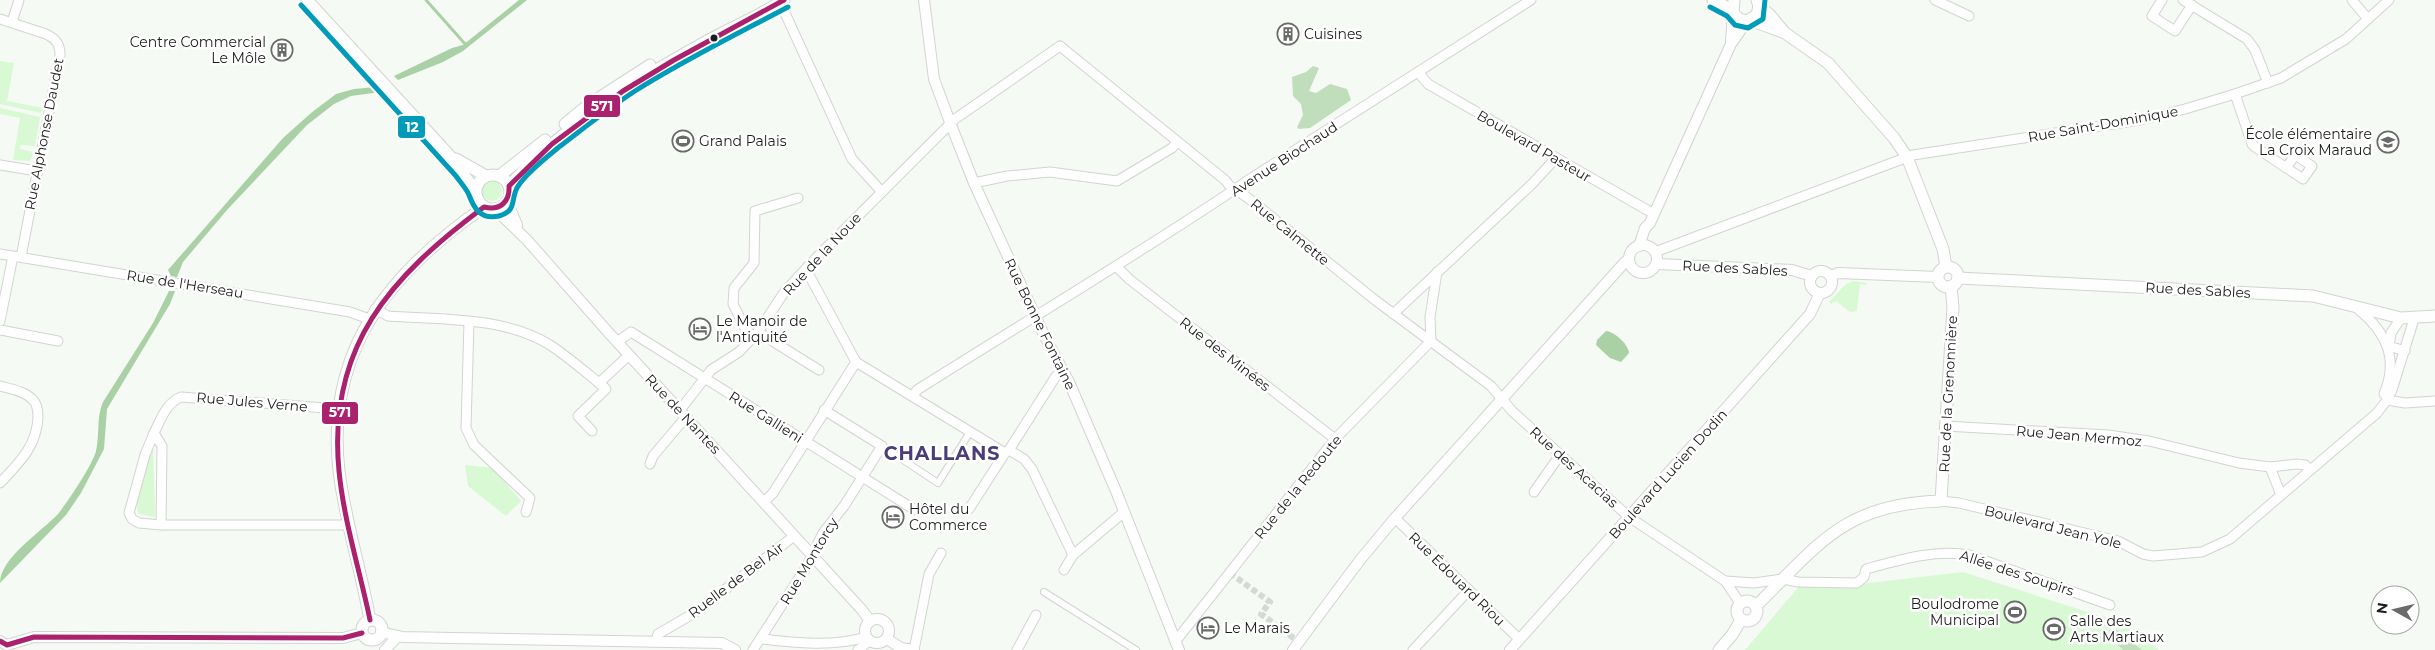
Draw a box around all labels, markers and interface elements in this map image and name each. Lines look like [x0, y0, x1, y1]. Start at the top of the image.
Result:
building icon: Cuisines [1276, 22, 1300, 46]
place label: Cuisines [1304, 25, 1362, 43]
place label: Centre Commercial Le Môle [130, 33, 266, 67]
unlabelled marker [709, 33, 719, 43]
building icon: Centre Commercial Le Môle [270, 38, 294, 62]
street label: Rue Alphonse Daudet [20, 56, 68, 212]
line badge: 571 [583, 94, 621, 118]
text: 571 [591, 97, 613, 115]
street label: Rue Saint-Dominique [2026, 102, 2180, 146]
street label: Boulevard Pasteur [1474, 106, 1595, 186]
line badge: 12 [397, 115, 426, 139]
text: 12 [405, 118, 419, 136]
street label: Avenue Biochaud [1227, 118, 1341, 200]
place label: École élémentaire La Croix Maraud [2246, 125, 2372, 159]
sports icon: Grand Palais [671, 129, 695, 153]
school or university icon: École élémentaire La Croix Maraud [2376, 130, 2400, 154]
place label: Grand Palais [699, 132, 787, 150]
street label: Rue Calmette [1247, 195, 1333, 269]
street label: Rue de la Noue [779, 209, 865, 299]
street label: Rue Bonne Fontaine [1000, 255, 1080, 393]
street label: Rue des Sables [1682, 256, 1788, 280]
street label: Rue de l'Herseau [125, 266, 245, 302]
street label: Rue des Sables [2145, 278, 2251, 302]
place label: Le Manoir de l'Antiquité [716, 312, 807, 346]
street label: Rue des Minées [1176, 313, 1274, 395]
street label: Rue de la Grenonnière [1935, 315, 1961, 473]
hotel icon: Le Manoir de l'Antiquité [688, 317, 712, 341]
street label: Rue de Nantes [641, 370, 725, 458]
street label: Rue Gallieni [726, 387, 806, 447]
street label: Rue Jules Verne [196, 388, 308, 416]
line badge: 571 [321, 401, 359, 425]
text: 571 [329, 403, 351, 421]
street label: Boulevard Lucien Dodin [1605, 405, 1731, 543]
street label: Rue Jean Mermoz [2015, 422, 2143, 450]
street label: Rue des Acacias [1526, 423, 1622, 512]
street label: Rue de la Redoute [1250, 431, 1346, 543]
district label: CHALLANS [884, 442, 1000, 465]
place label: Hôtel du Commerce [909, 500, 987, 534]
street label: Boulevard Jean Yole [1983, 501, 2123, 553]
hotel icon: Hôtel du Commerce [881, 505, 905, 529]
street label: Rue Montorcy [776, 514, 842, 608]
street label: Rue Édouard Riou [1405, 528, 1509, 630]
street label: Ruelle de Bel Air [685, 538, 788, 622]
street label: Allée des Soupirs [1958, 546, 2077, 600]
north arrow [2370, 585, 2420, 635]
place label: Boulodrome Municipal [1911, 595, 1999, 629]
sports icon: Boulodrome Municipal [2003, 600, 2027, 624]
text: N [2372, 601, 2392, 615]
place label: Salle des Arts Martiaux [2070, 612, 2165, 646]
hotel icon: Le Marais [1196, 616, 1220, 640]
sports icon: Salle des Arts Martiaux [2042, 617, 2066, 641]
place label: Le Marais [1224, 619, 1290, 637]

